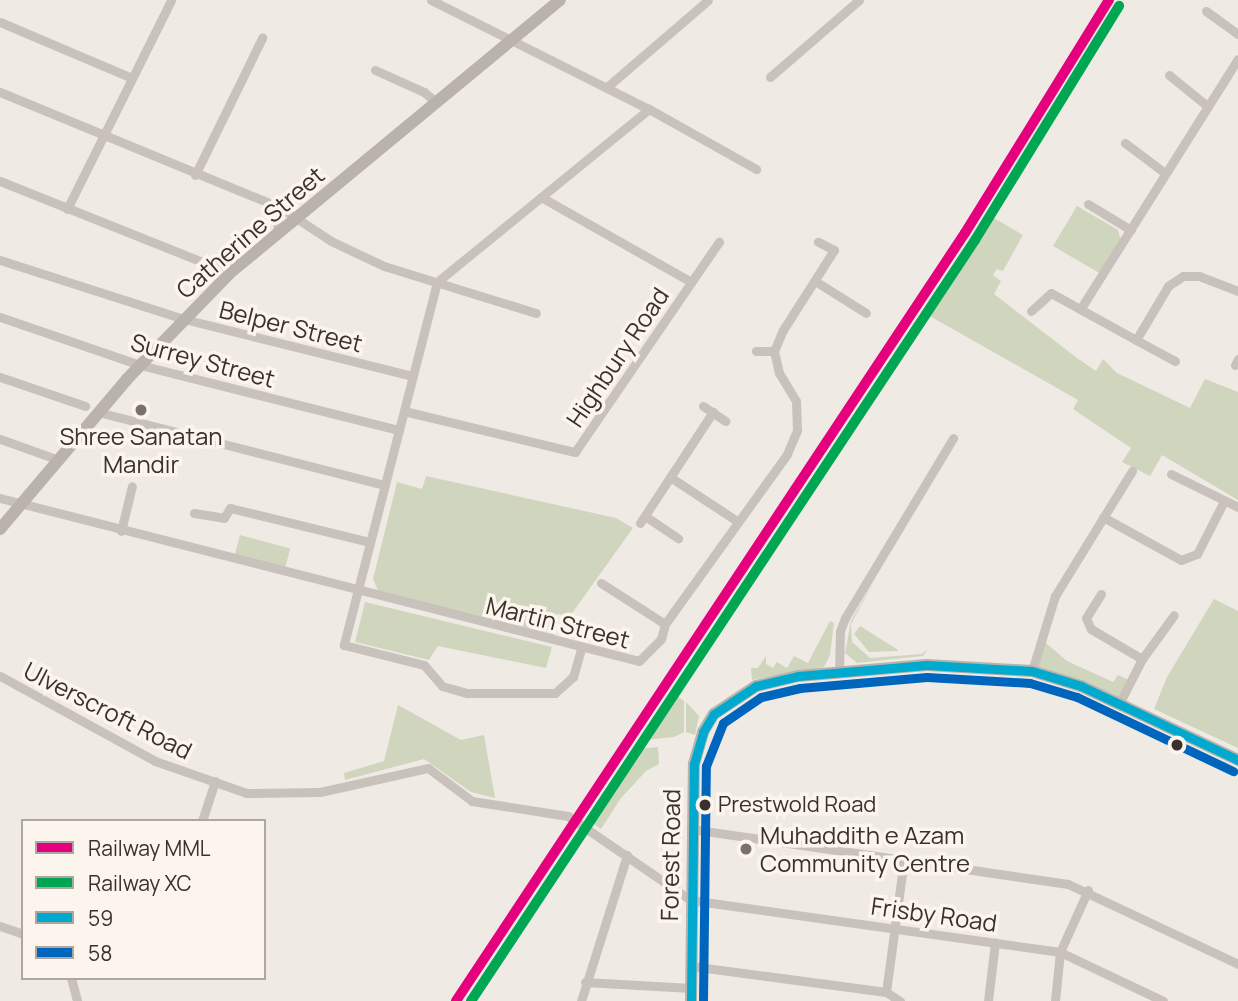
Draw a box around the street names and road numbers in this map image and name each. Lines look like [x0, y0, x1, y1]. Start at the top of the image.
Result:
street label: Catherine Street [170, 160, 330, 304]
street label: Highbury Road [560, 282, 674, 432]
street label: Belper Street [216, 294, 366, 358]
street label: Surrey Street [128, 327, 278, 393]
street label: Martin Street [483, 590, 633, 654]
street label: Ulverscroft Road [19, 655, 197, 765]
street label: Forest Road [654, 789, 686, 921]
street label: Frisby Road [869, 891, 999, 937]

